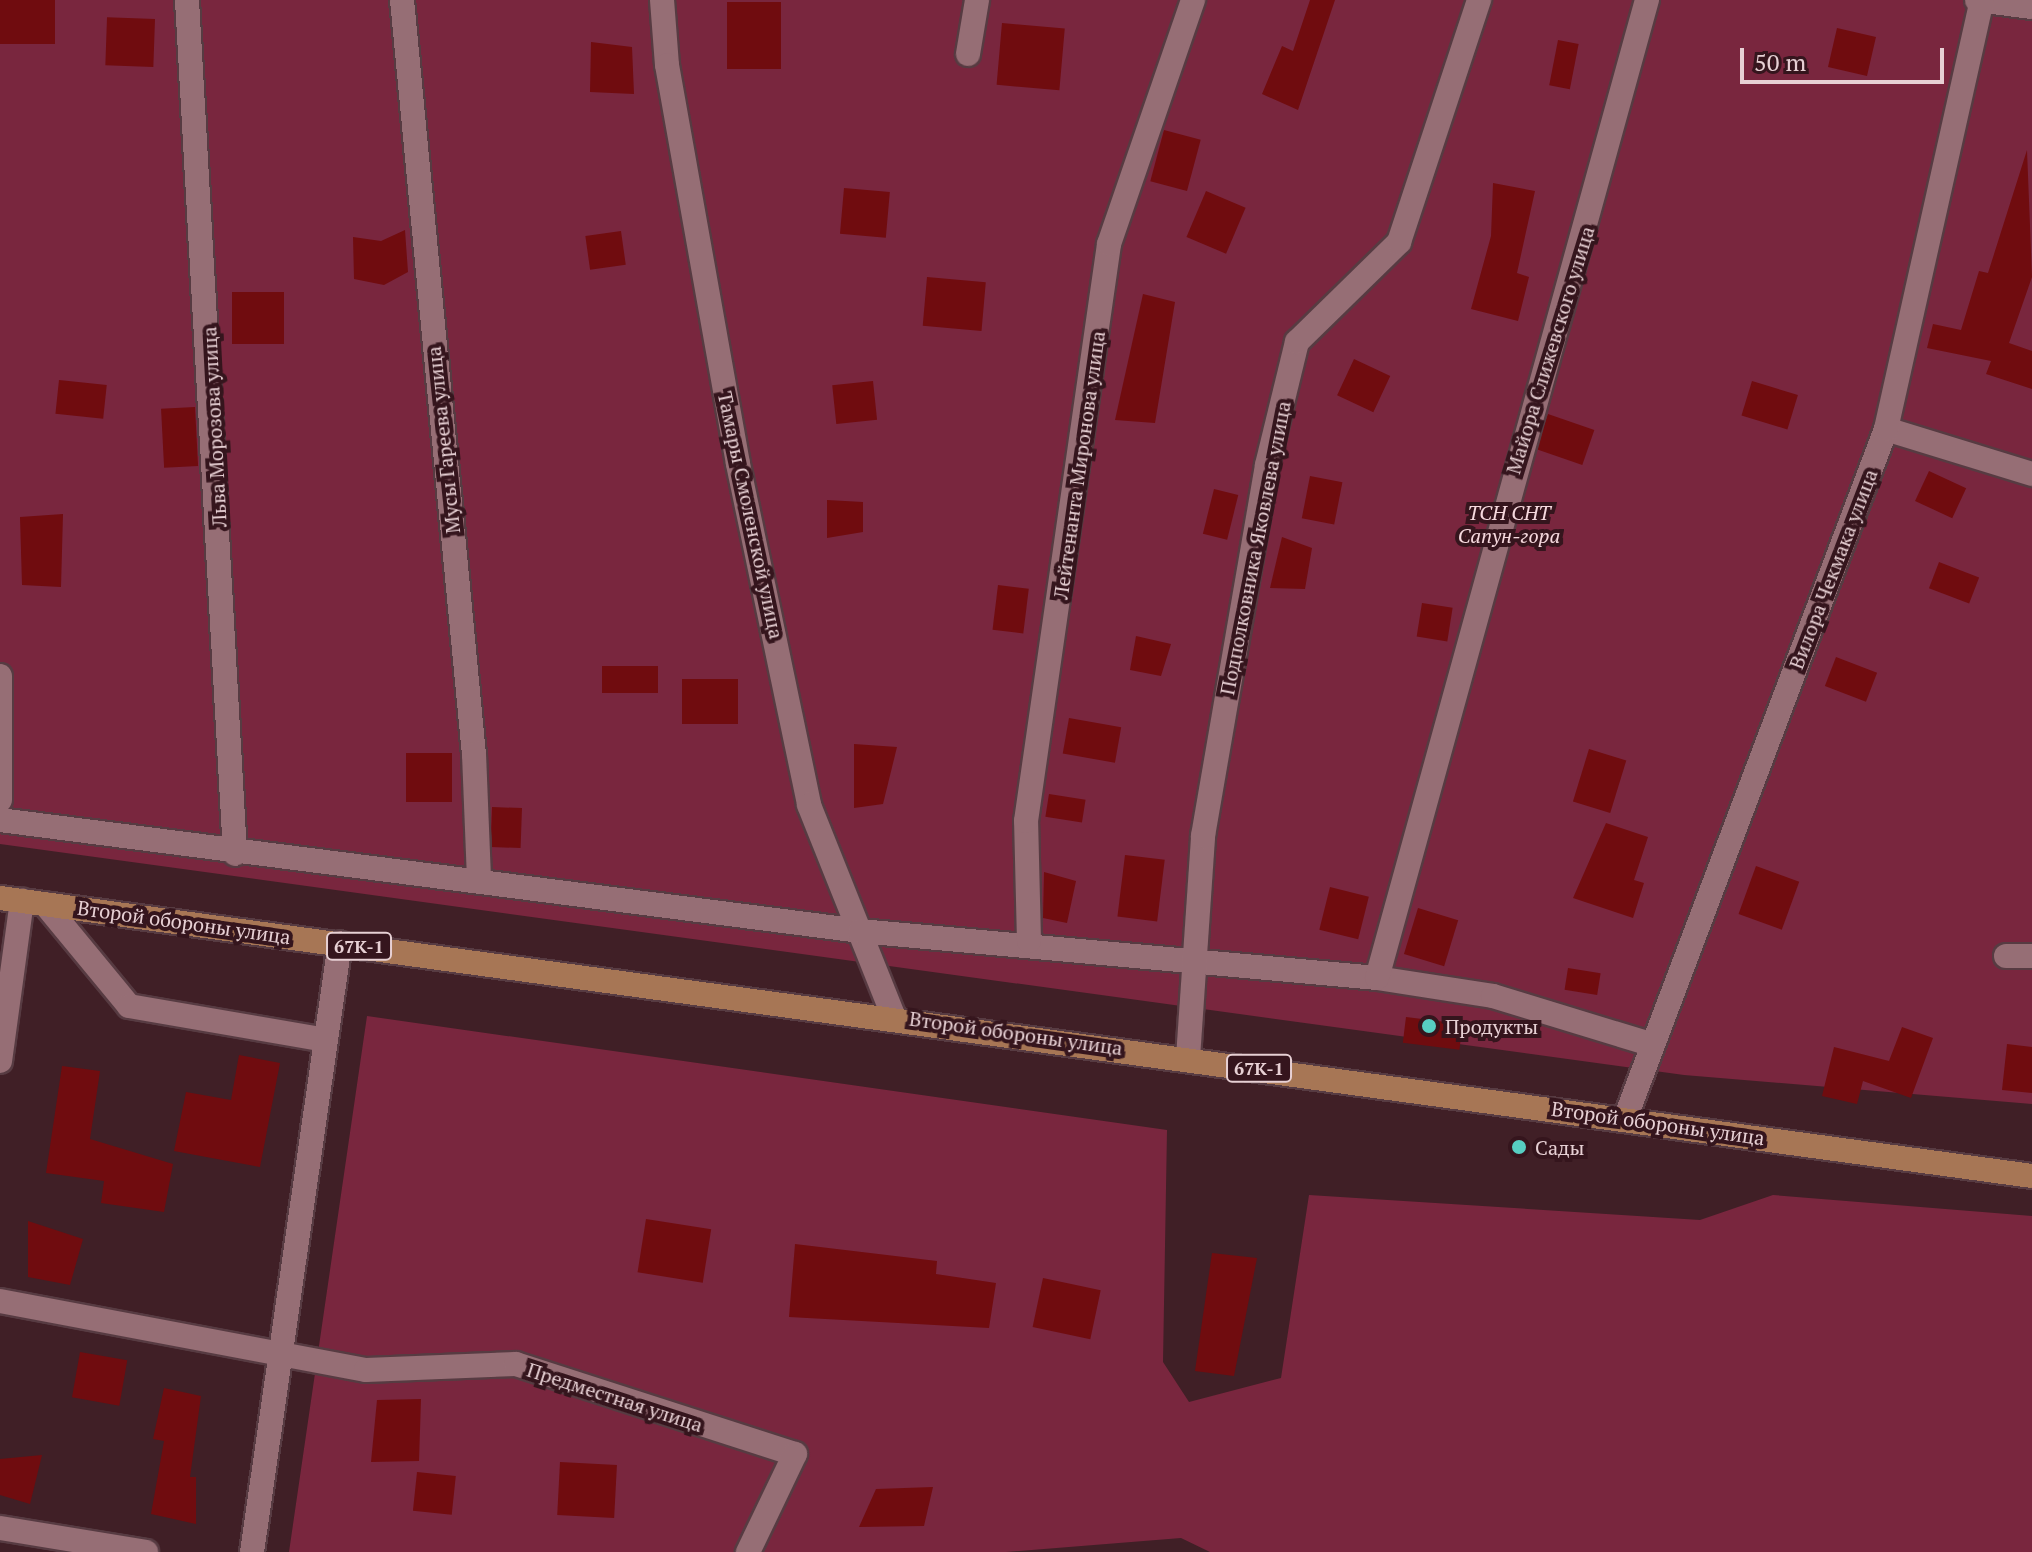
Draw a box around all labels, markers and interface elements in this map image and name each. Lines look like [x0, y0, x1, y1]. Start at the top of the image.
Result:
scale bar [1744, 32, 1948, 82]
text: 50 m [1754, 46, 1806, 78]
street label: Майора Слижевского улица [1501, 223, 1599, 477]
street label: Льва Морозова улица [197, 326, 231, 528]
street label: Лейтенанта Миронова улица [1048, 329, 1110, 601]
street label: Мусы Гареева улица [421, 345, 465, 535]
street label: Тамары Смоленской улица [713, 389, 789, 641]
street label: Подполковника Яковлева улица [1215, 399, 1295, 697]
street label: Вилора Чекмака улица [1784, 466, 1882, 672]
park label: ТСН СНТ Сапун-гора [1458, 500, 1560, 547]
street label: Второй обороны улица [76, 895, 292, 949]
road number: 67К-1 [325, 932, 393, 960]
street label: Второй обороны улица [908, 1006, 1124, 1060]
place label: Продукты [1445, 1014, 1538, 1038]
marker: Продукты [1420, 1017, 1438, 1035]
road number: 67К-1 [1225, 1054, 1293, 1082]
street label: Второй обороны улица [1550, 1096, 1766, 1150]
place label: Сады [1535, 1135, 1584, 1159]
marker: Сады [1510, 1138, 1528, 1156]
street label: Предместная улица [524, 1357, 706, 1437]

